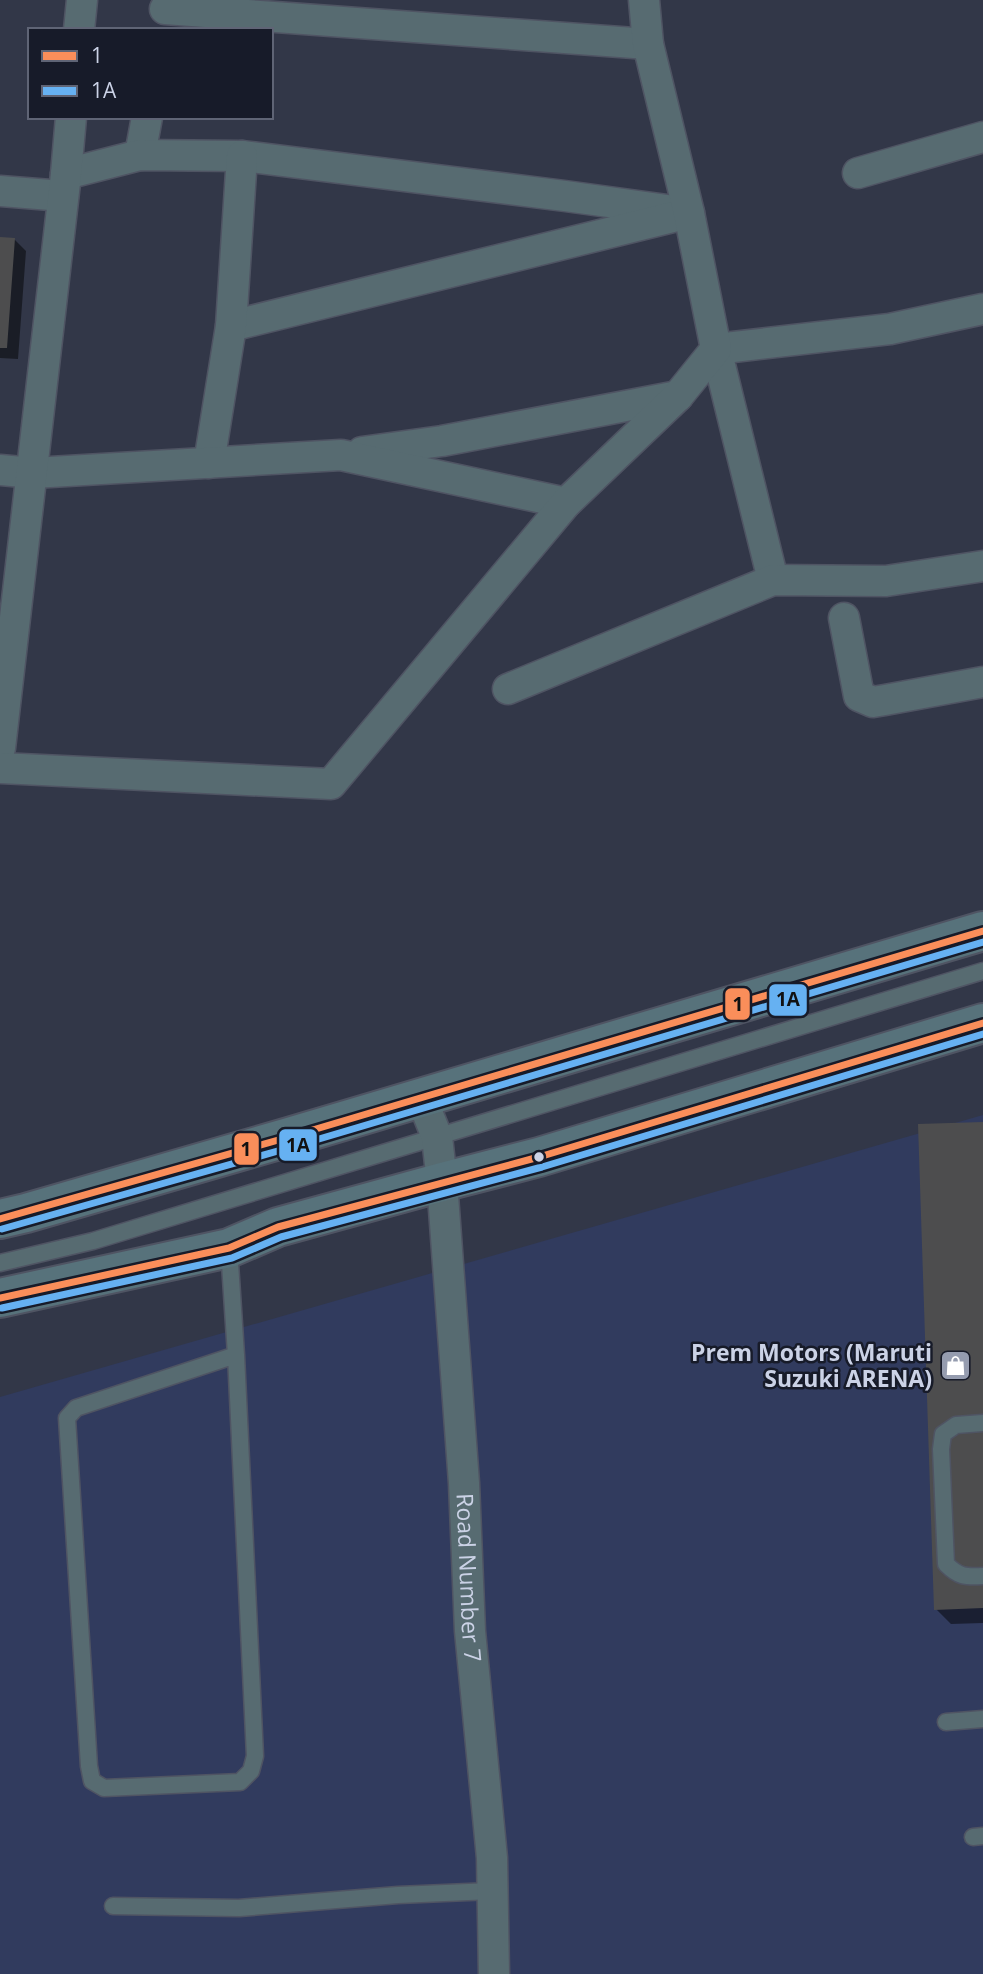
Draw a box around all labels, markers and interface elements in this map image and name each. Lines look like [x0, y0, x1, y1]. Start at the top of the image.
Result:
legend [28, 28, 273, 119]
text: 1 [91, 41, 103, 69]
text: 1A [91, 76, 117, 104]
line badge: 1A [768, 983, 808, 1017]
text: 1A [776, 986, 801, 1012]
line badge: 1 [724, 987, 751, 1021]
text: 1 [733, 991, 743, 1017]
line badge: 1A [278, 1128, 318, 1162]
line badge: 1 [233, 1132, 260, 1166]
text: 1A [286, 1132, 311, 1158]
text: 1 [241, 1136, 251, 1162]
unlabelled marker [532, 1150, 546, 1164]
place label: Prem Motors (Maruti Suzuki ARENA) [691, 1336, 932, 1394]
shop icon: Prem Motors (Maruti Suzuki ARENA) [938, 1349, 972, 1383]
street label: Road Number 7 [449, 1493, 490, 1664]

